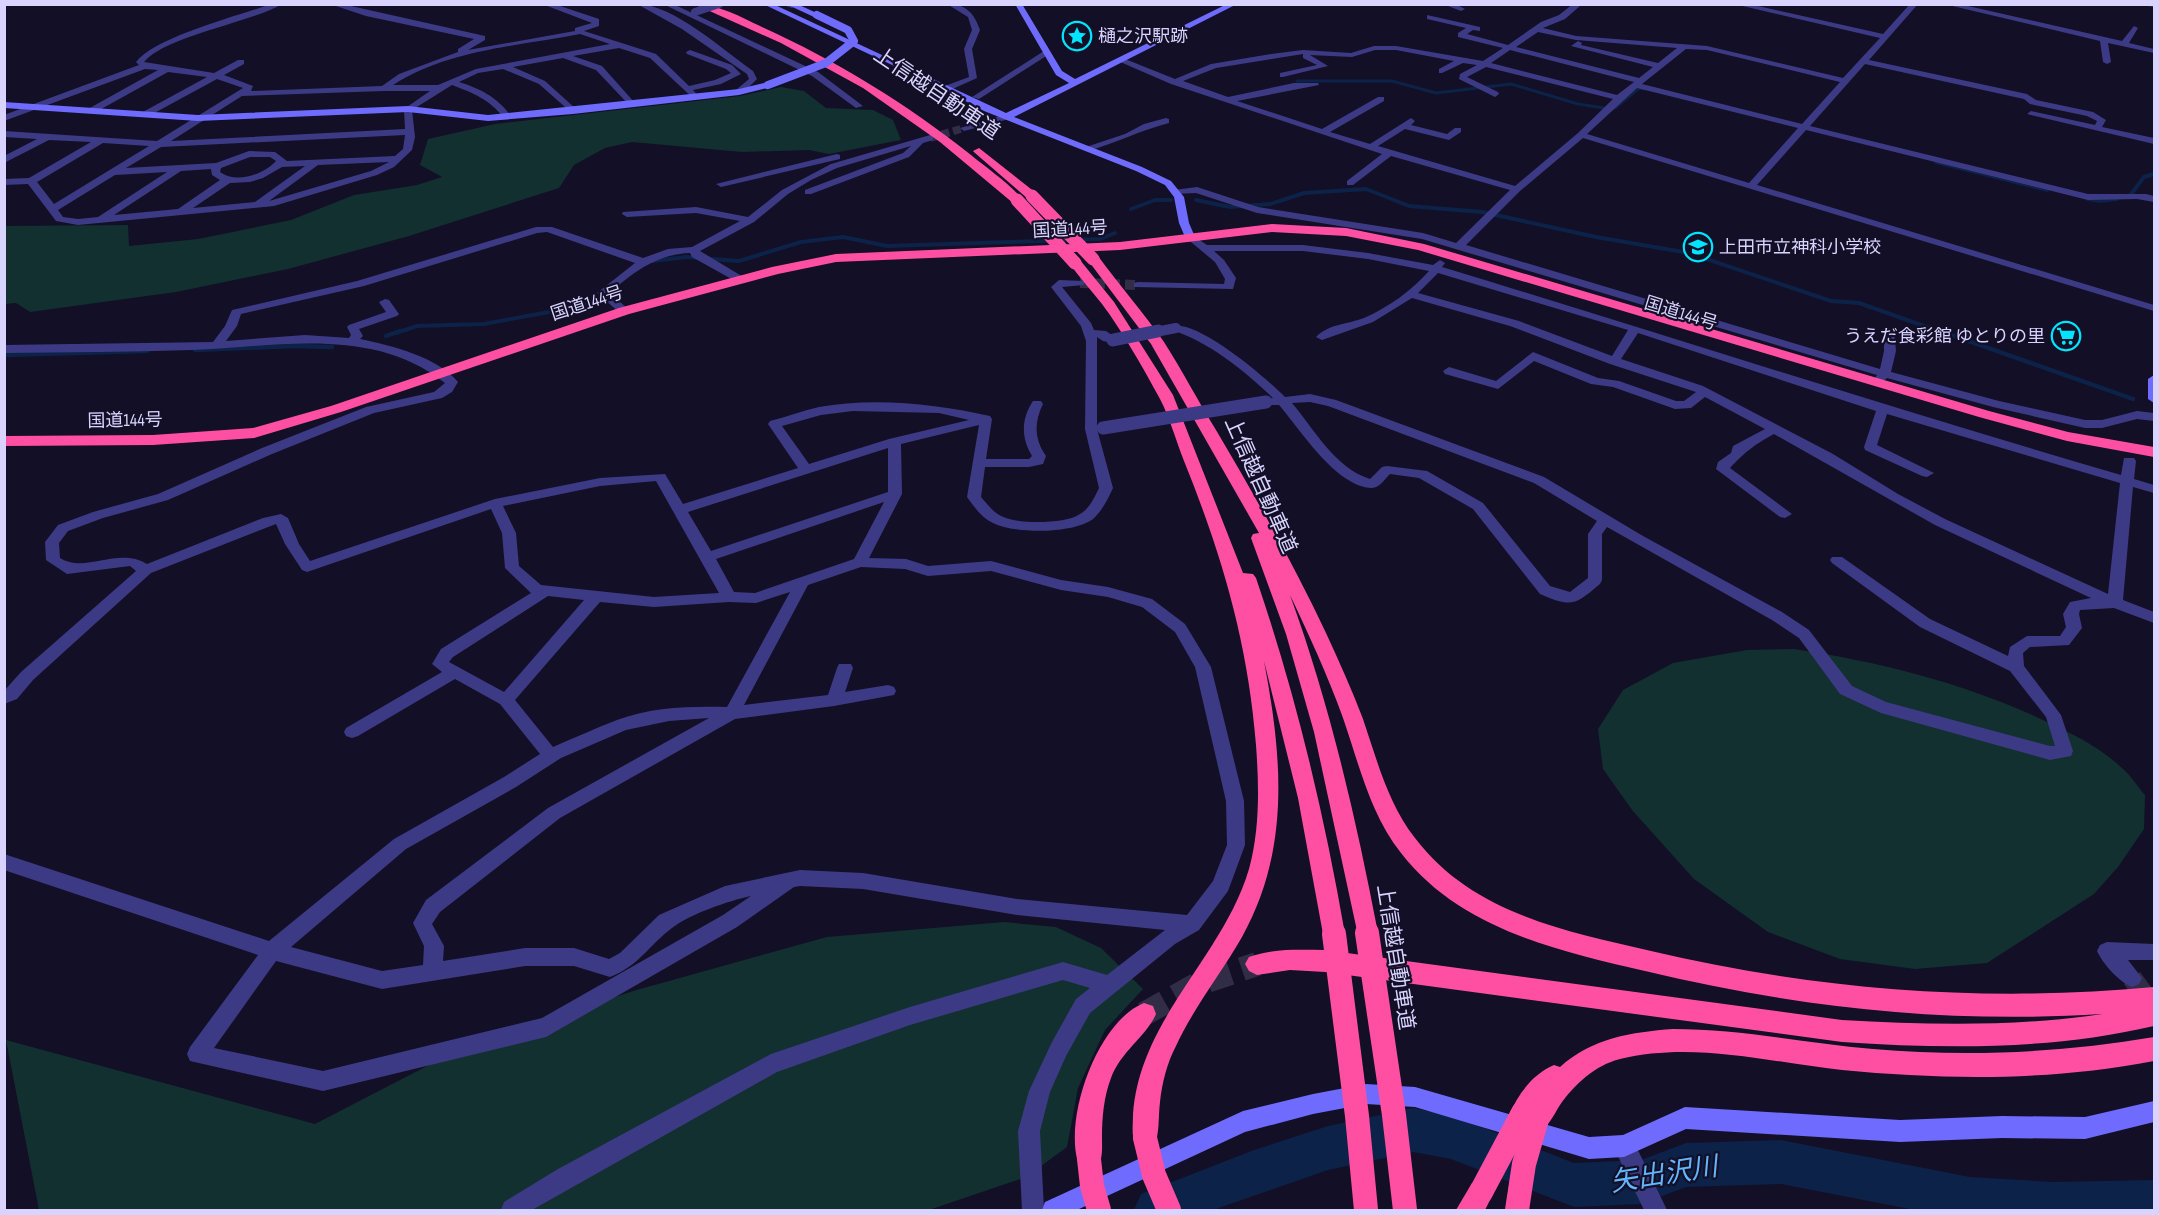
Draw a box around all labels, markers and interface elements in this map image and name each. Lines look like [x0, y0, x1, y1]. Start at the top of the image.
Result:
place icon: 樋之沢駅跡 [1061, 20, 1093, 52]
place label: 樋之沢駅跡 [1098, 26, 1188, 47]
street label: 上信越自動車道 [869, 42, 1005, 145]
street label: 国道144号 [1032, 217, 1108, 242]
school or university icon: 上田市立神科小学校 [1682, 231, 1714, 263]
place label: 上田市立神科小学校 [1719, 237, 1881, 258]
street label: 国道144号 [548, 282, 626, 325]
street label: 国道144号 [1642, 292, 1720, 335]
supermarket icon: うえだ食彩館 ゆとりの里 [2050, 320, 2082, 352]
place label: うえだ食彩館 ゆとりの里 [1844, 326, 2045, 347]
street label: 国道144号 [87, 409, 163, 432]
street label: 上信越自動車道 [1219, 413, 1302, 557]
street label: 上信越自動車道 [1372, 883, 1419, 1032]
water label: 矢出沢川 [1608, 1150, 1723, 1199]

